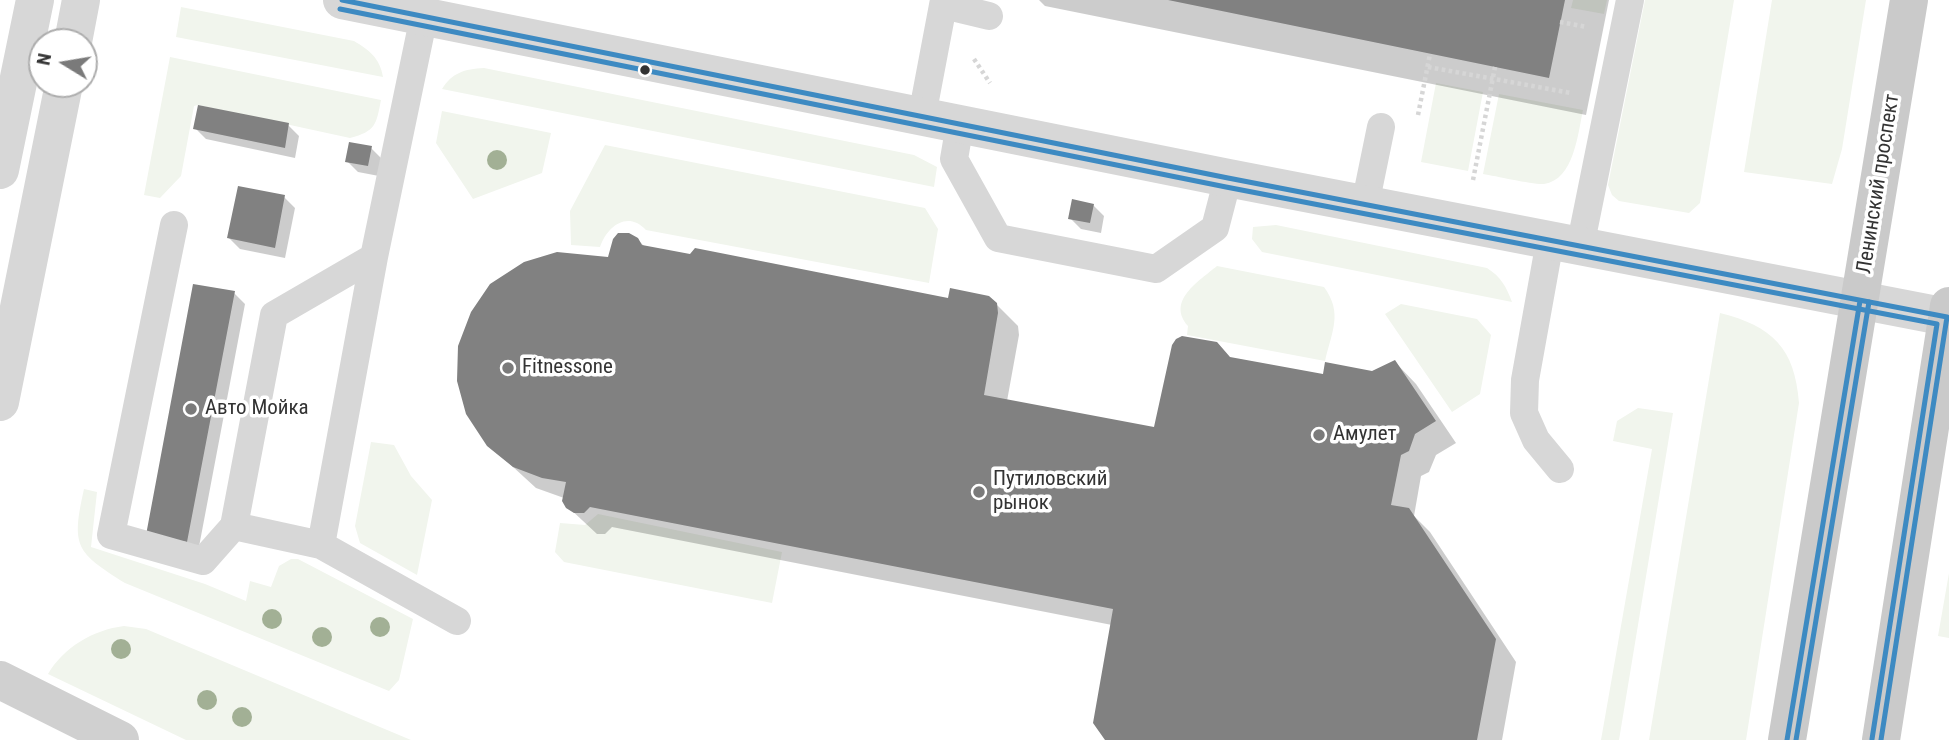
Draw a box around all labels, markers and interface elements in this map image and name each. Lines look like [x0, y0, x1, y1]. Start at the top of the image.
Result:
north arrow [28, 28, 98, 98]
text: N [31, 51, 56, 67]
unlabelled marker [638, 63, 652, 77]
street label: Ленинский проспект [1852, 92, 1906, 276]
place label: Fitnessone [522, 355, 613, 381]
marker: Fitnessone [500, 360, 516, 376]
place label: Авто Мойка [205, 396, 309, 422]
marker: Авто Мойка [183, 401, 199, 417]
place label: Амулет [1333, 422, 1396, 448]
marker: Амулет [1311, 427, 1327, 443]
place label: Путиловский рынок [993, 467, 1107, 517]
marker: Путиловский рынок [971, 484, 987, 500]

